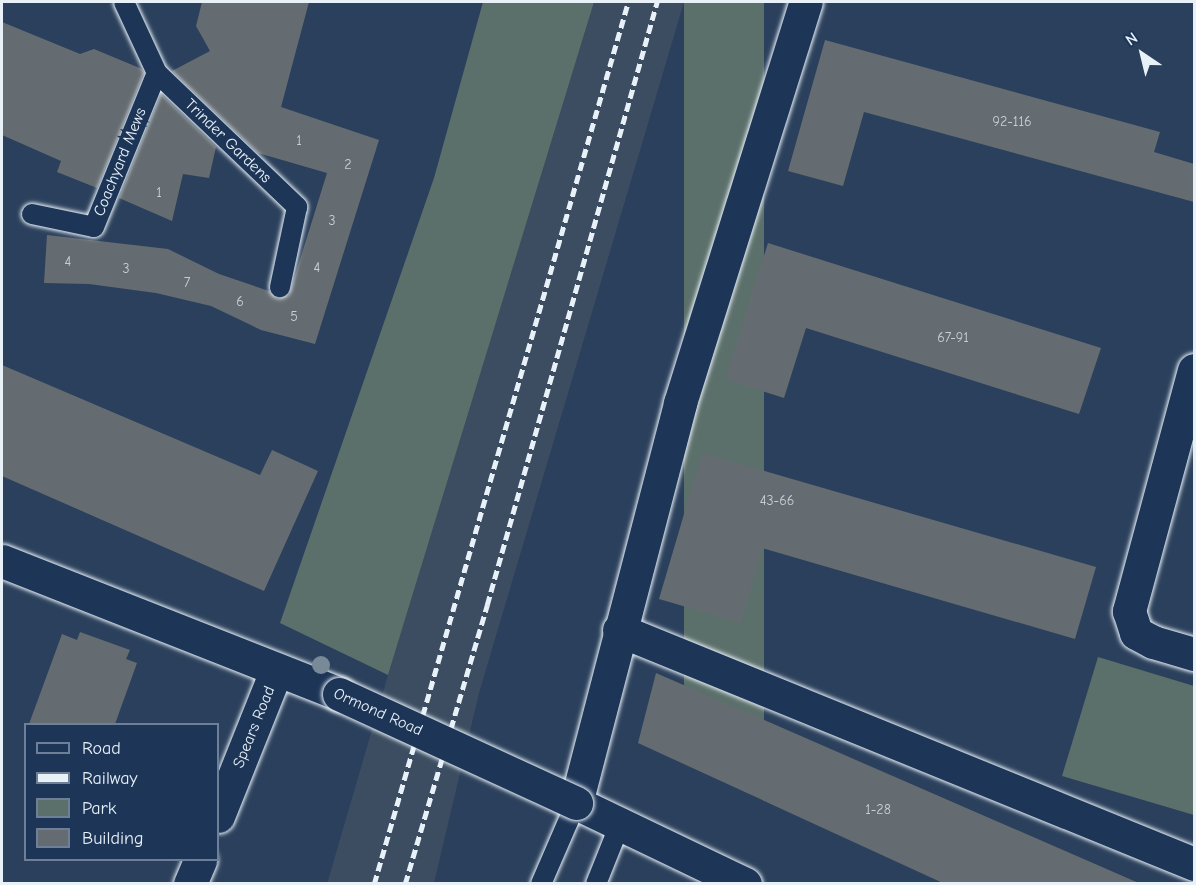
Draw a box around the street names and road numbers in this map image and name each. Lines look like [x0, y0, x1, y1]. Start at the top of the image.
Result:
street label: Trinder Gardens [181, 95, 275, 187]
street label: Coachyard Mews [89, 105, 151, 219]
street label: Spears Road [229, 683, 279, 771]
street label: Ormond Road [330, 684, 426, 740]

